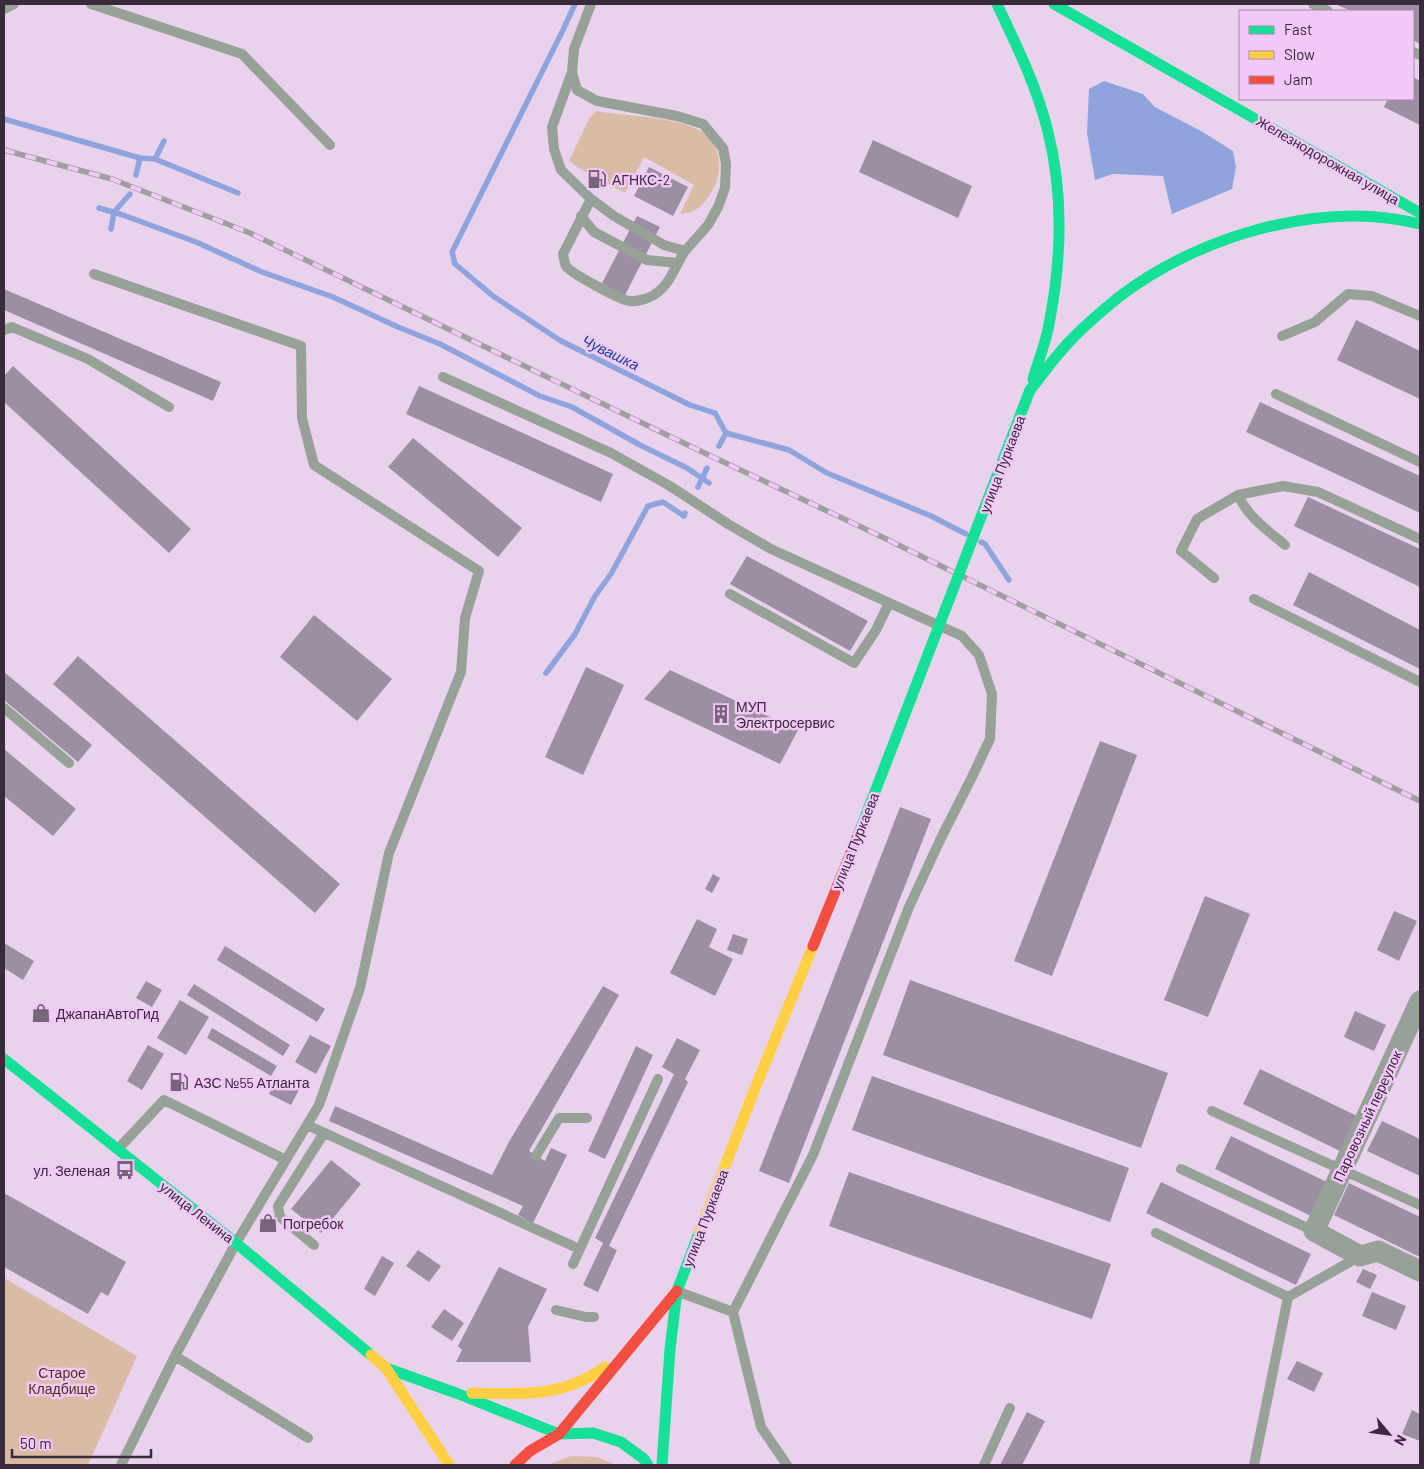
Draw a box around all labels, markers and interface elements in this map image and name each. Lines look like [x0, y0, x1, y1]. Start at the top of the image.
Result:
legend [1239, 10, 1414, 100]
text: Fast [1284, 20, 1312, 38]
text: Slow [1284, 45, 1315, 63]
text: Jam [1284, 70, 1313, 88]
street label: Железнодорожная улица [1253, 112, 1403, 208]
fuel station icon: АГНКС-2 [586, 168, 608, 190]
place label: АГНКС-2 [612, 171, 670, 188]
water label: Чувашка [579, 330, 643, 374]
street label: улица Пуркаева [976, 413, 1028, 515]
place label: МУП Электросервис [736, 698, 835, 731]
building icon: МУП Электросервис [710, 703, 732, 725]
street label: улица Пуркаева [828, 790, 882, 892]
shop icon: ДжапанАвтоГид [30, 1002, 52, 1024]
place label: ДжапанАвтоГид [56, 1005, 159, 1022]
street label: Паровозный переулок [1329, 1047, 1405, 1184]
fuel station icon: АЗС №55 Атланта [168, 1071, 190, 1093]
place label: АЗС №55 Атланта [194, 1074, 310, 1091]
bus stop icon: ул. Зеленая [114, 1159, 136, 1181]
place label: ул. Зеленая [34, 1162, 110, 1179]
street label: улица Пуркаева [679, 1167, 731, 1269]
street label: улица Ленина [157, 1178, 238, 1246]
shop icon: Погребок [257, 1212, 279, 1234]
place label: Погребок [283, 1215, 344, 1232]
park label: Старое Кладбище [28, 1364, 96, 1397]
north arrow [1364, 1409, 1414, 1459]
scale bar [12, 1426, 151, 1458]
text: N [1391, 1432, 1410, 1449]
text: 50 m [20, 1434, 52, 1452]

